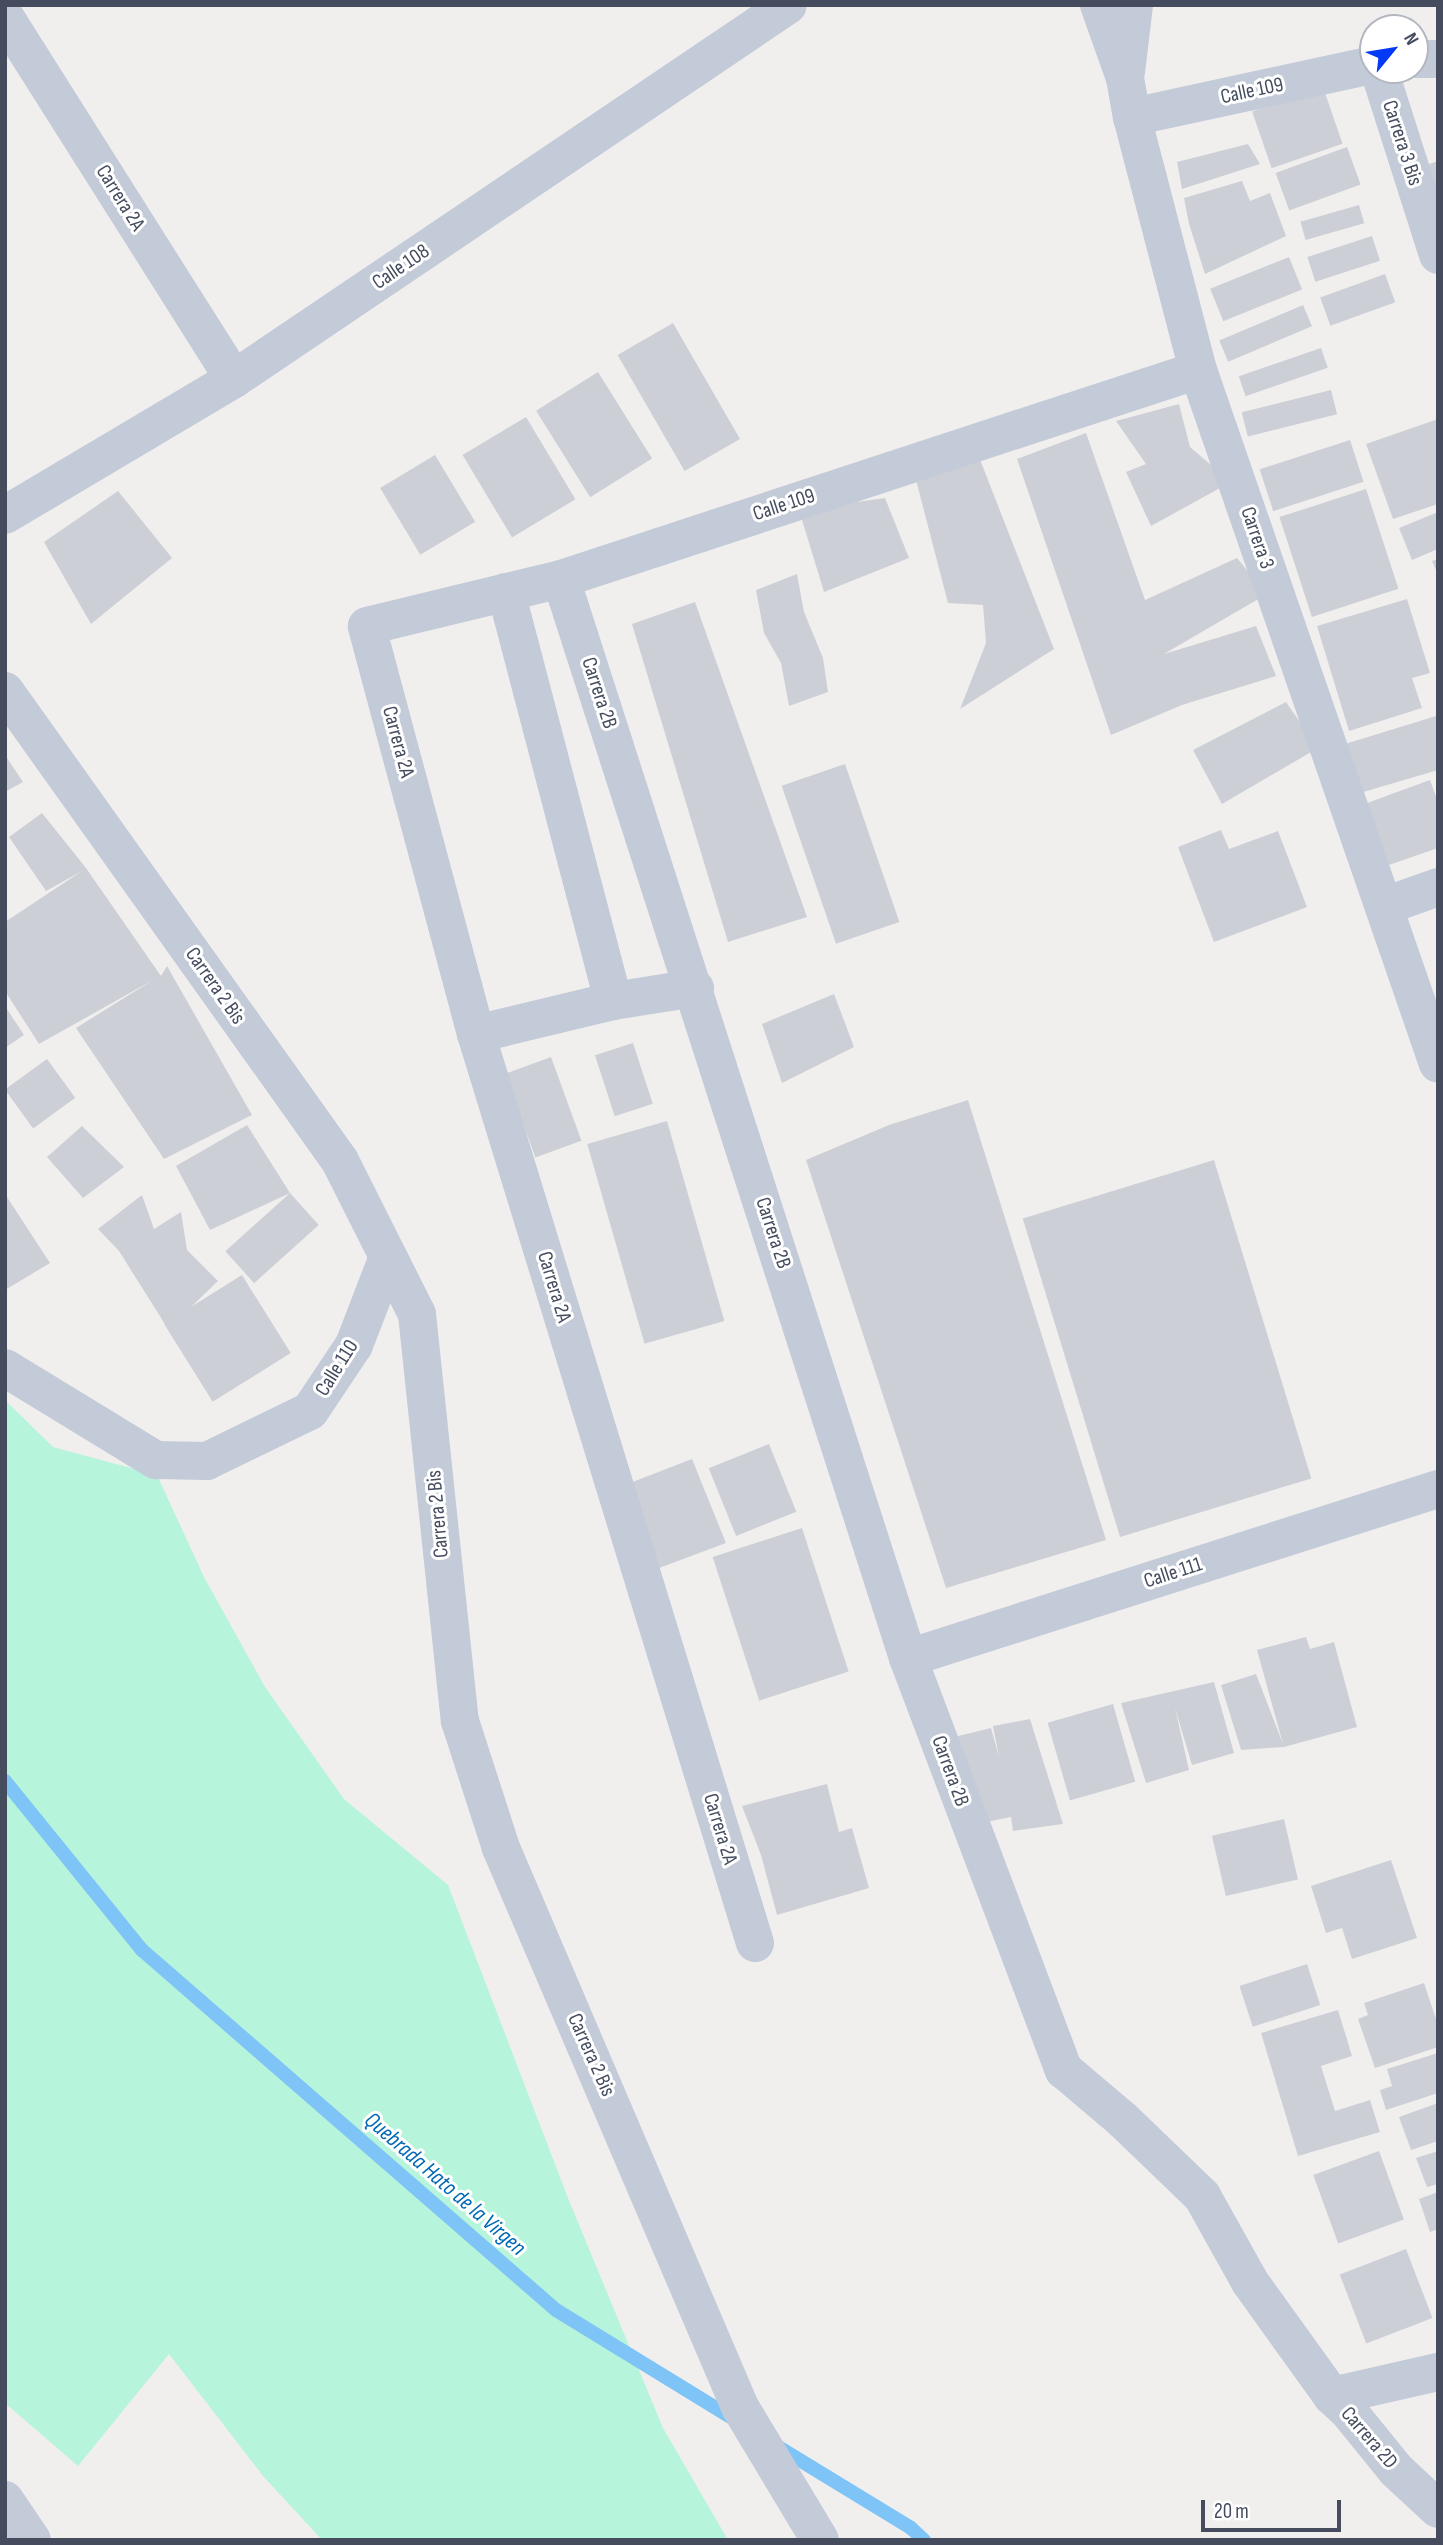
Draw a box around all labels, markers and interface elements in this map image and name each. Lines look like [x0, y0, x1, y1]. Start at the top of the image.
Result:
north arrow [1359, 14, 1429, 84]
text: N [1398, 29, 1423, 49]
street label: Calle 109 [1218, 72, 1286, 110]
street label: Carrera 3 Bis [1376, 97, 1428, 189]
street label: Carrera 2A [90, 160, 150, 236]
street label: Calle 108 [368, 239, 434, 295]
street label: Calle 109 [750, 483, 818, 527]
street label: Carrera 3 [1235, 504, 1279, 572]
street label: Carrera 2B [576, 654, 622, 732]
street label: Carrera 2A [376, 704, 420, 780]
street label: Carrera 2 Bis [179, 943, 251, 1029]
street label: Carrera 2B [750, 1194, 796, 1272]
street label: Carrera 2A [531, 1248, 577, 1326]
street label: Calle 110 [310, 1335, 364, 1401]
street label: Carrera 2 Bis [422, 1469, 454, 1559]
street label: Calle 111 [1141, 1552, 1205, 1594]
street label: Carrera 2B [926, 1732, 974, 1810]
street label: Carrera 2A [697, 1790, 743, 1868]
street label: Carrera 2 Bis [562, 2010, 620, 2100]
water label: Quebrada Hato de la Virgen [359, 2106, 531, 2262]
street label: Carrera 2D [1335, 2402, 1403, 2474]
scale bar [1205, 2486, 1345, 2530]
text: 20 m [1214, 2499, 1249, 2524]

